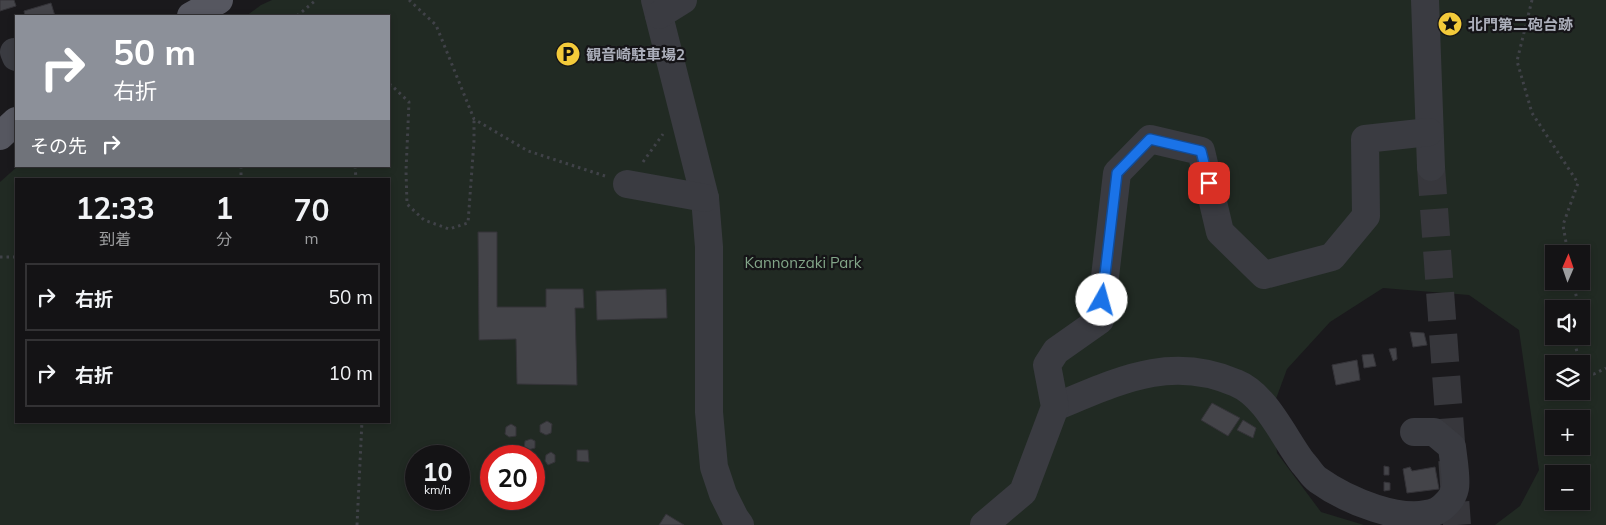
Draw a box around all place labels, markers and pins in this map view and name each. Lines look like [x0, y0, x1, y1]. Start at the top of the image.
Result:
place icon: 北門第二砲台跡 [1437, 11, 1463, 37]
place label: 北門第二砲台跡 [1468, 15, 1573, 34]
parking icon: 観音崎駐車場2 [555, 41, 581, 67]
place label: 観音崎駐車場2 [586, 45, 685, 64]
pin [1188, 162, 1230, 204]

